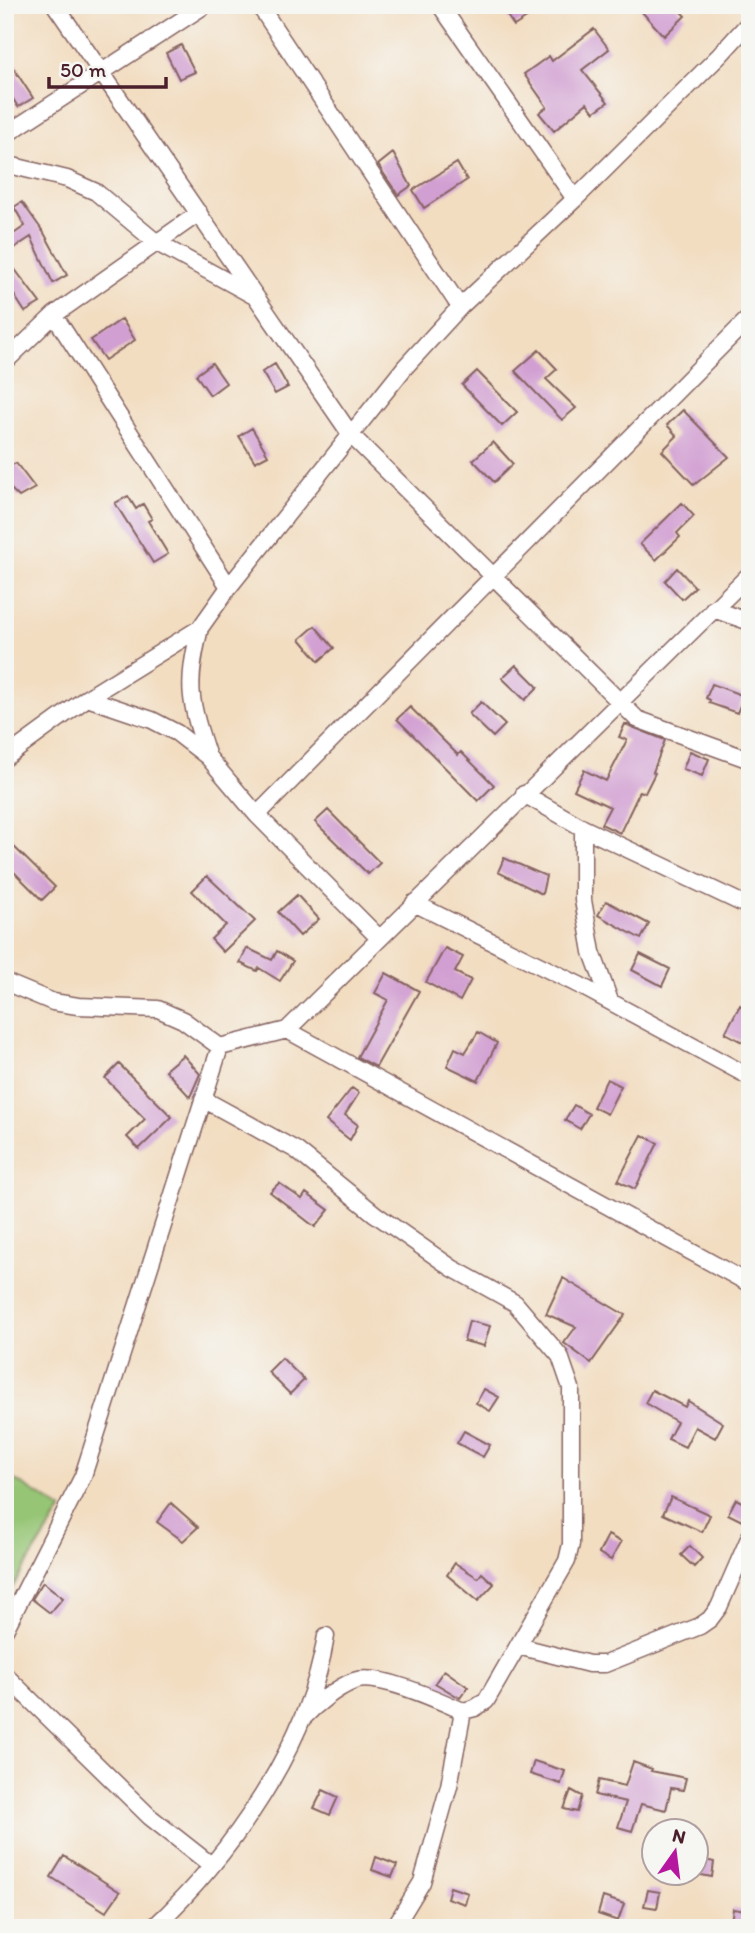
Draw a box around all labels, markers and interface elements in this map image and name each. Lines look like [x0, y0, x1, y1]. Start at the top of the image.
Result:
scale bar [49, 46, 166, 90]
text: 50 m [60, 57, 107, 82]
north arrow [640, 1818, 710, 1888]
text: N [670, 1823, 688, 1849]

